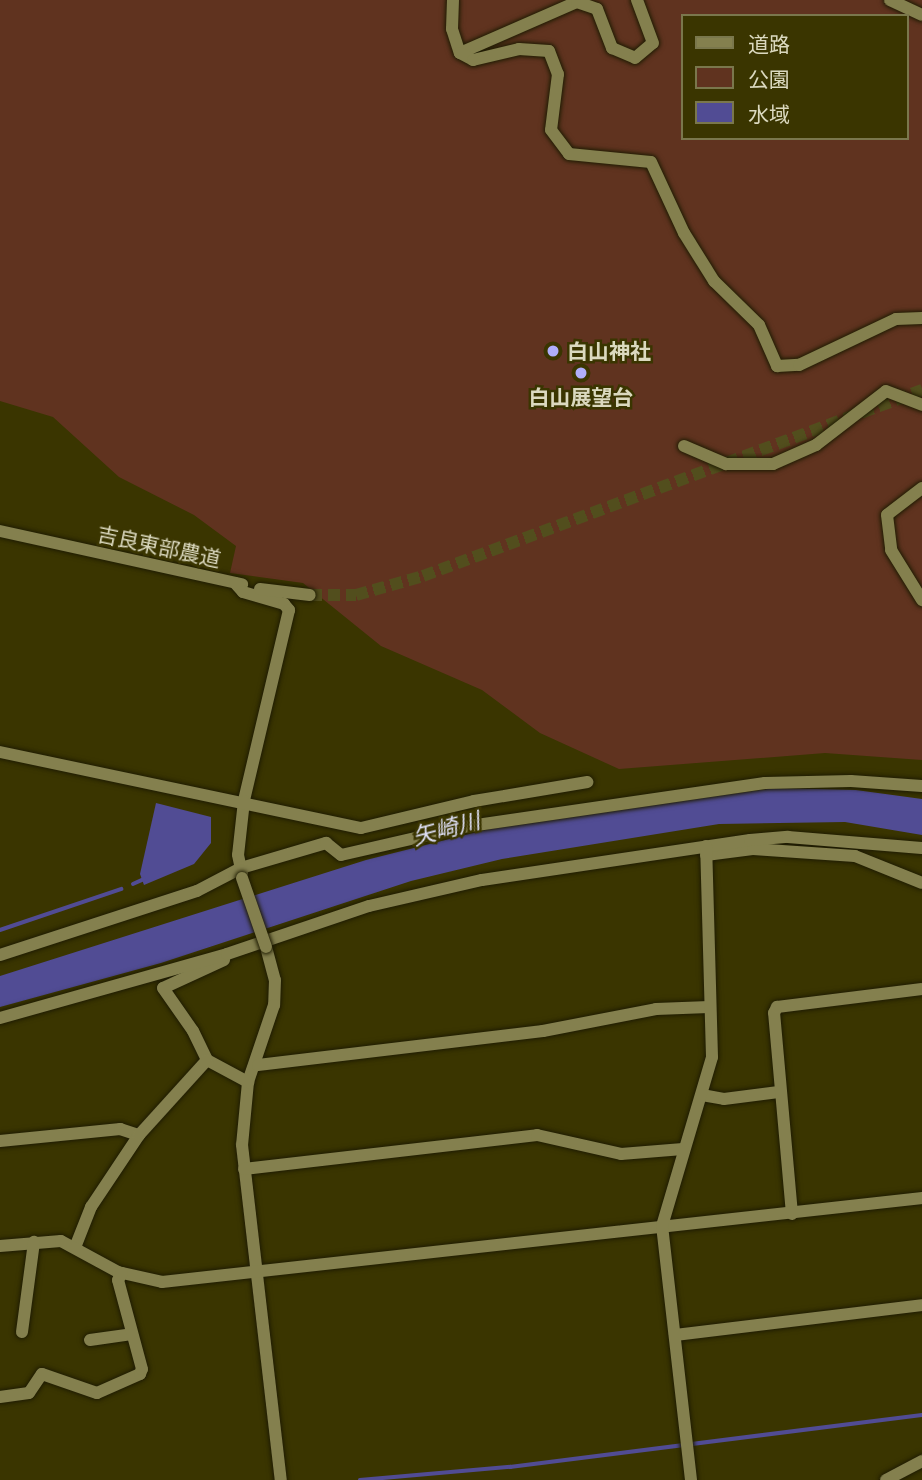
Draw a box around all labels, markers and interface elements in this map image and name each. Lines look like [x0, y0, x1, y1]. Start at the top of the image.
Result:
legend [680, 14, 908, 140]
text: 道路 [748, 31, 790, 56]
text: 公園 [748, 66, 790, 91]
text: 水域 [748, 101, 790, 126]
place label: 白山神社 [567, 338, 651, 364]
marker: 白山神社 [545, 343, 561, 359]
marker: 白山展望台 [573, 365, 589, 381]
place label: 白山展望台 [529, 384, 633, 410]
street label: 吉良東部農道 [95, 521, 223, 571]
water label: 矢崎川 [409, 806, 483, 850]

